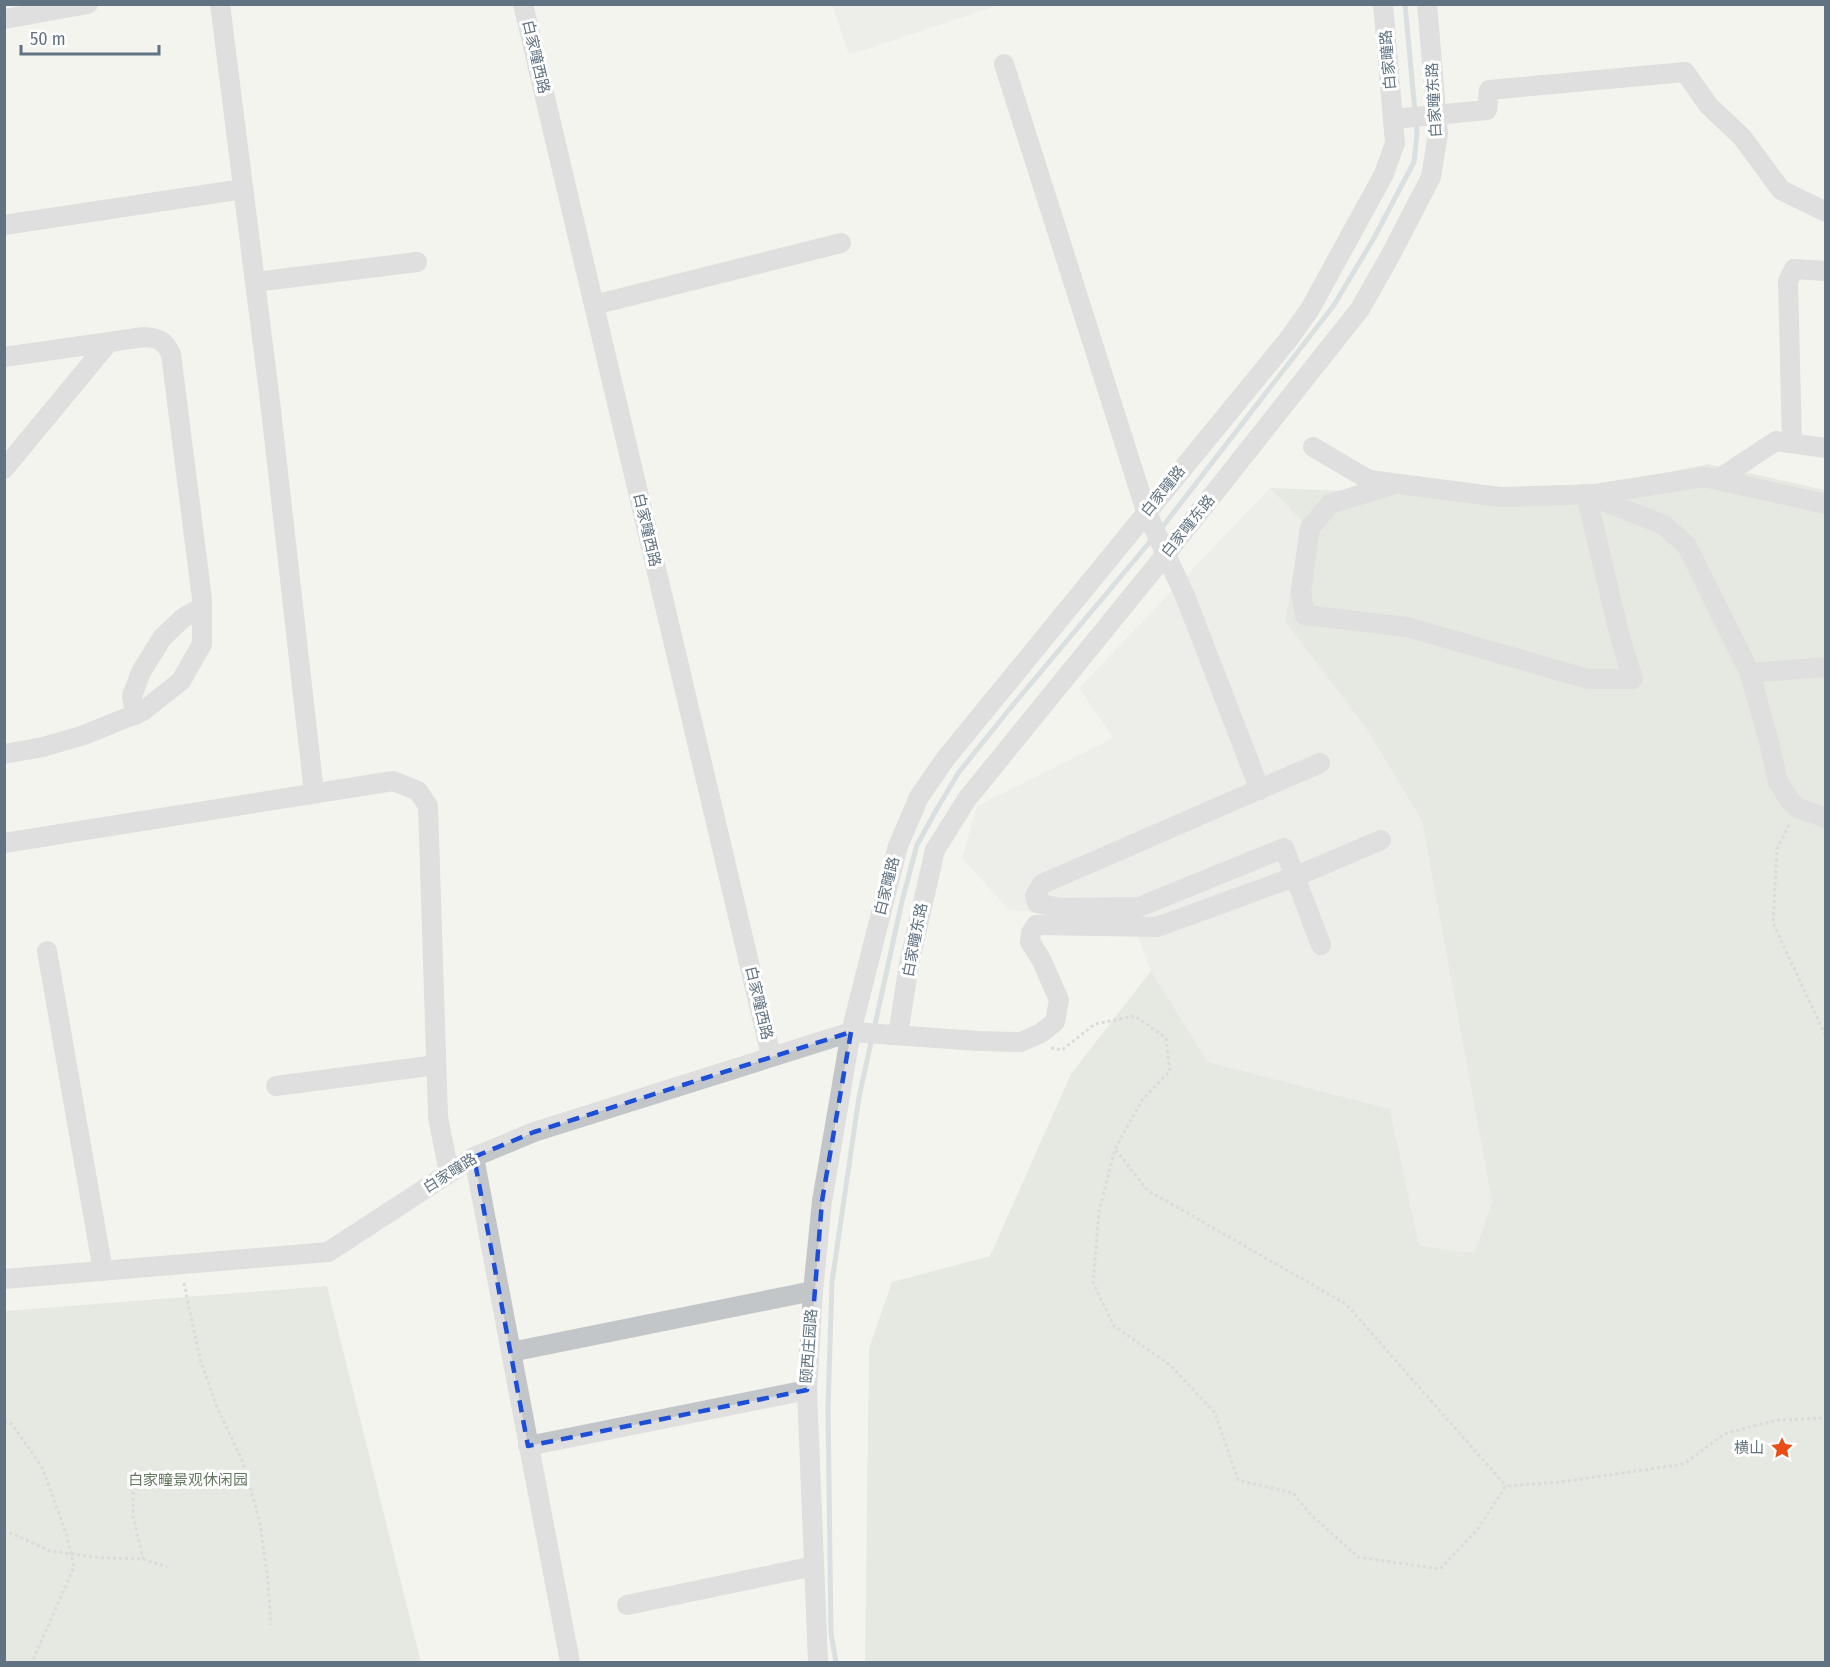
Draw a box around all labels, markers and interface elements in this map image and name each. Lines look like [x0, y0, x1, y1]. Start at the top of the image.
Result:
scale bar [21, 18, 159, 56]
street label: 白家疃西路 [519, 18, 553, 96]
text: 50 m [30, 28, 66, 50]
street label: 白家疃路 [1376, 29, 1400, 91]
street label: 白家疃东路 [1423, 62, 1445, 138]
street label: 白家疃路 [1137, 462, 1189, 520]
street label: 白家疃西路 [630, 491, 664, 569]
street label: 白家疃东路 [1157, 491, 1219, 561]
street label: 白家疃路 [871, 855, 903, 917]
street label: 白家疃东路 [899, 901, 931, 979]
street label: 白家疃西路 [742, 964, 776, 1042]
street label: 白家疃路 [420, 1149, 480, 1197]
street label: 颐西庄园路 [797, 1308, 821, 1384]
place icon: 横山 [1769, 1435, 1795, 1461]
place label: 横山 [1734, 1439, 1764, 1457]
park label: 白家疃景观休闲园 [128, 1471, 248, 1489]

